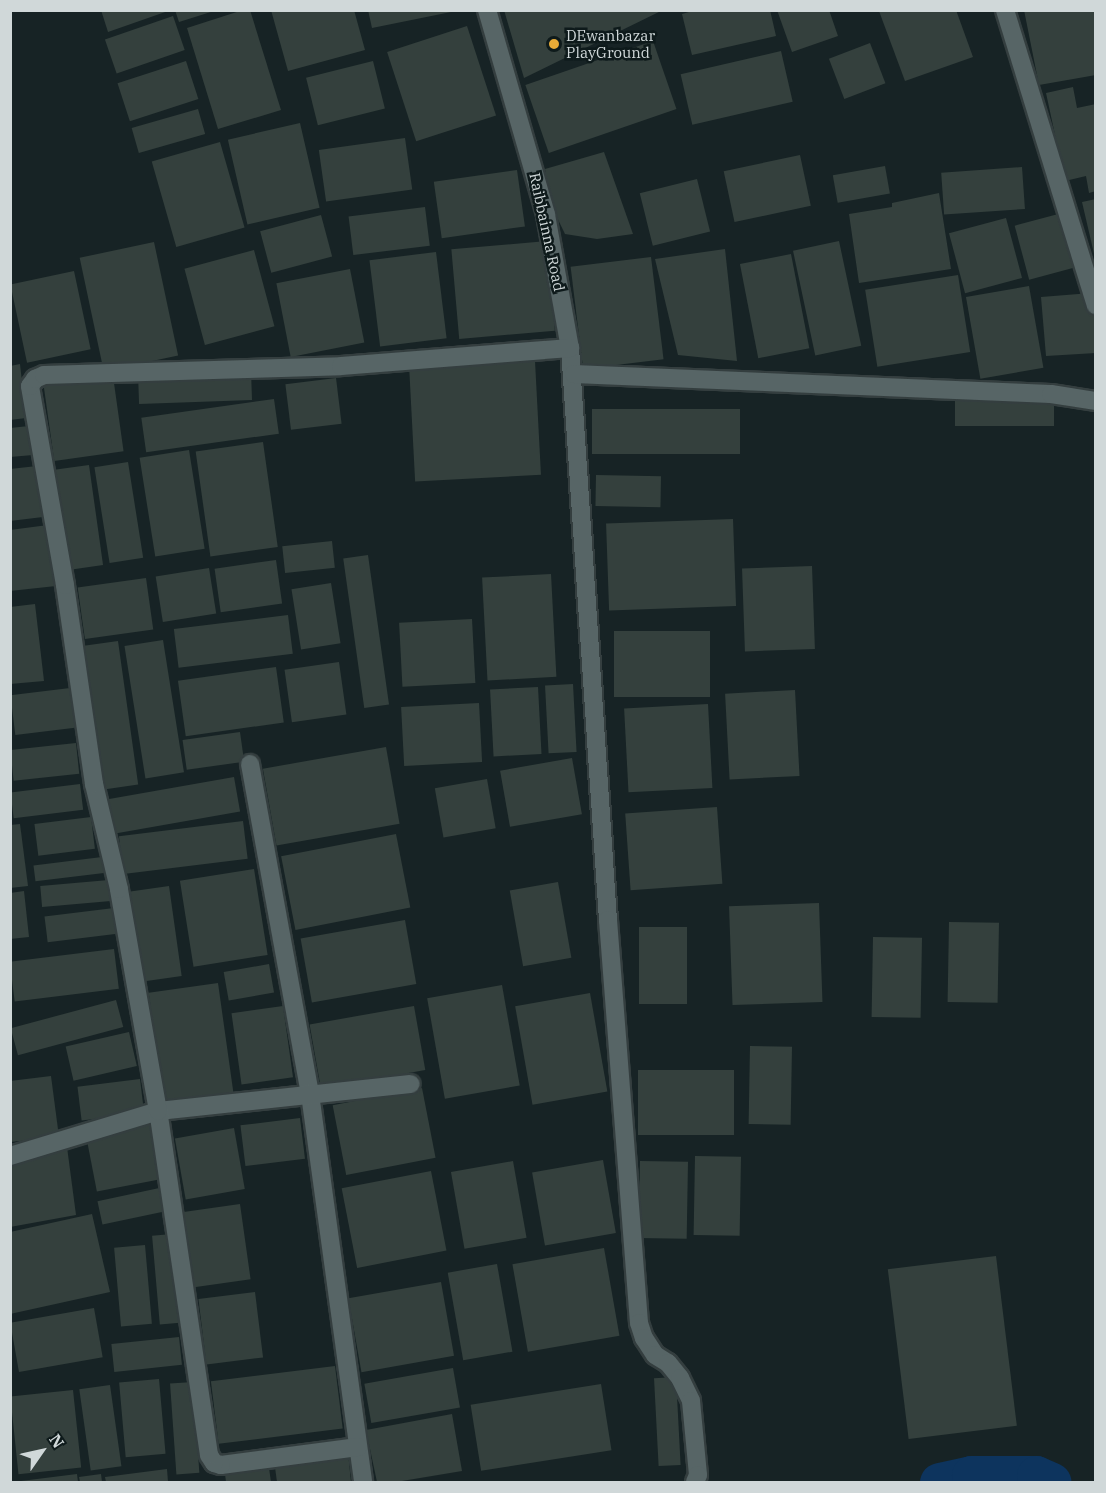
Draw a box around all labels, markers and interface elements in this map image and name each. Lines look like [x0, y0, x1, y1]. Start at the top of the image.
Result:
place label: DEwanbazar PlayGround [566, 26, 655, 61]
marker: DEwanbazar PlayGround [547, 37, 561, 51]
street label: Raibbainna Road [526, 171, 568, 293]
north arrow [12, 1421, 72, 1481]
text: N [45, 1430, 69, 1452]

